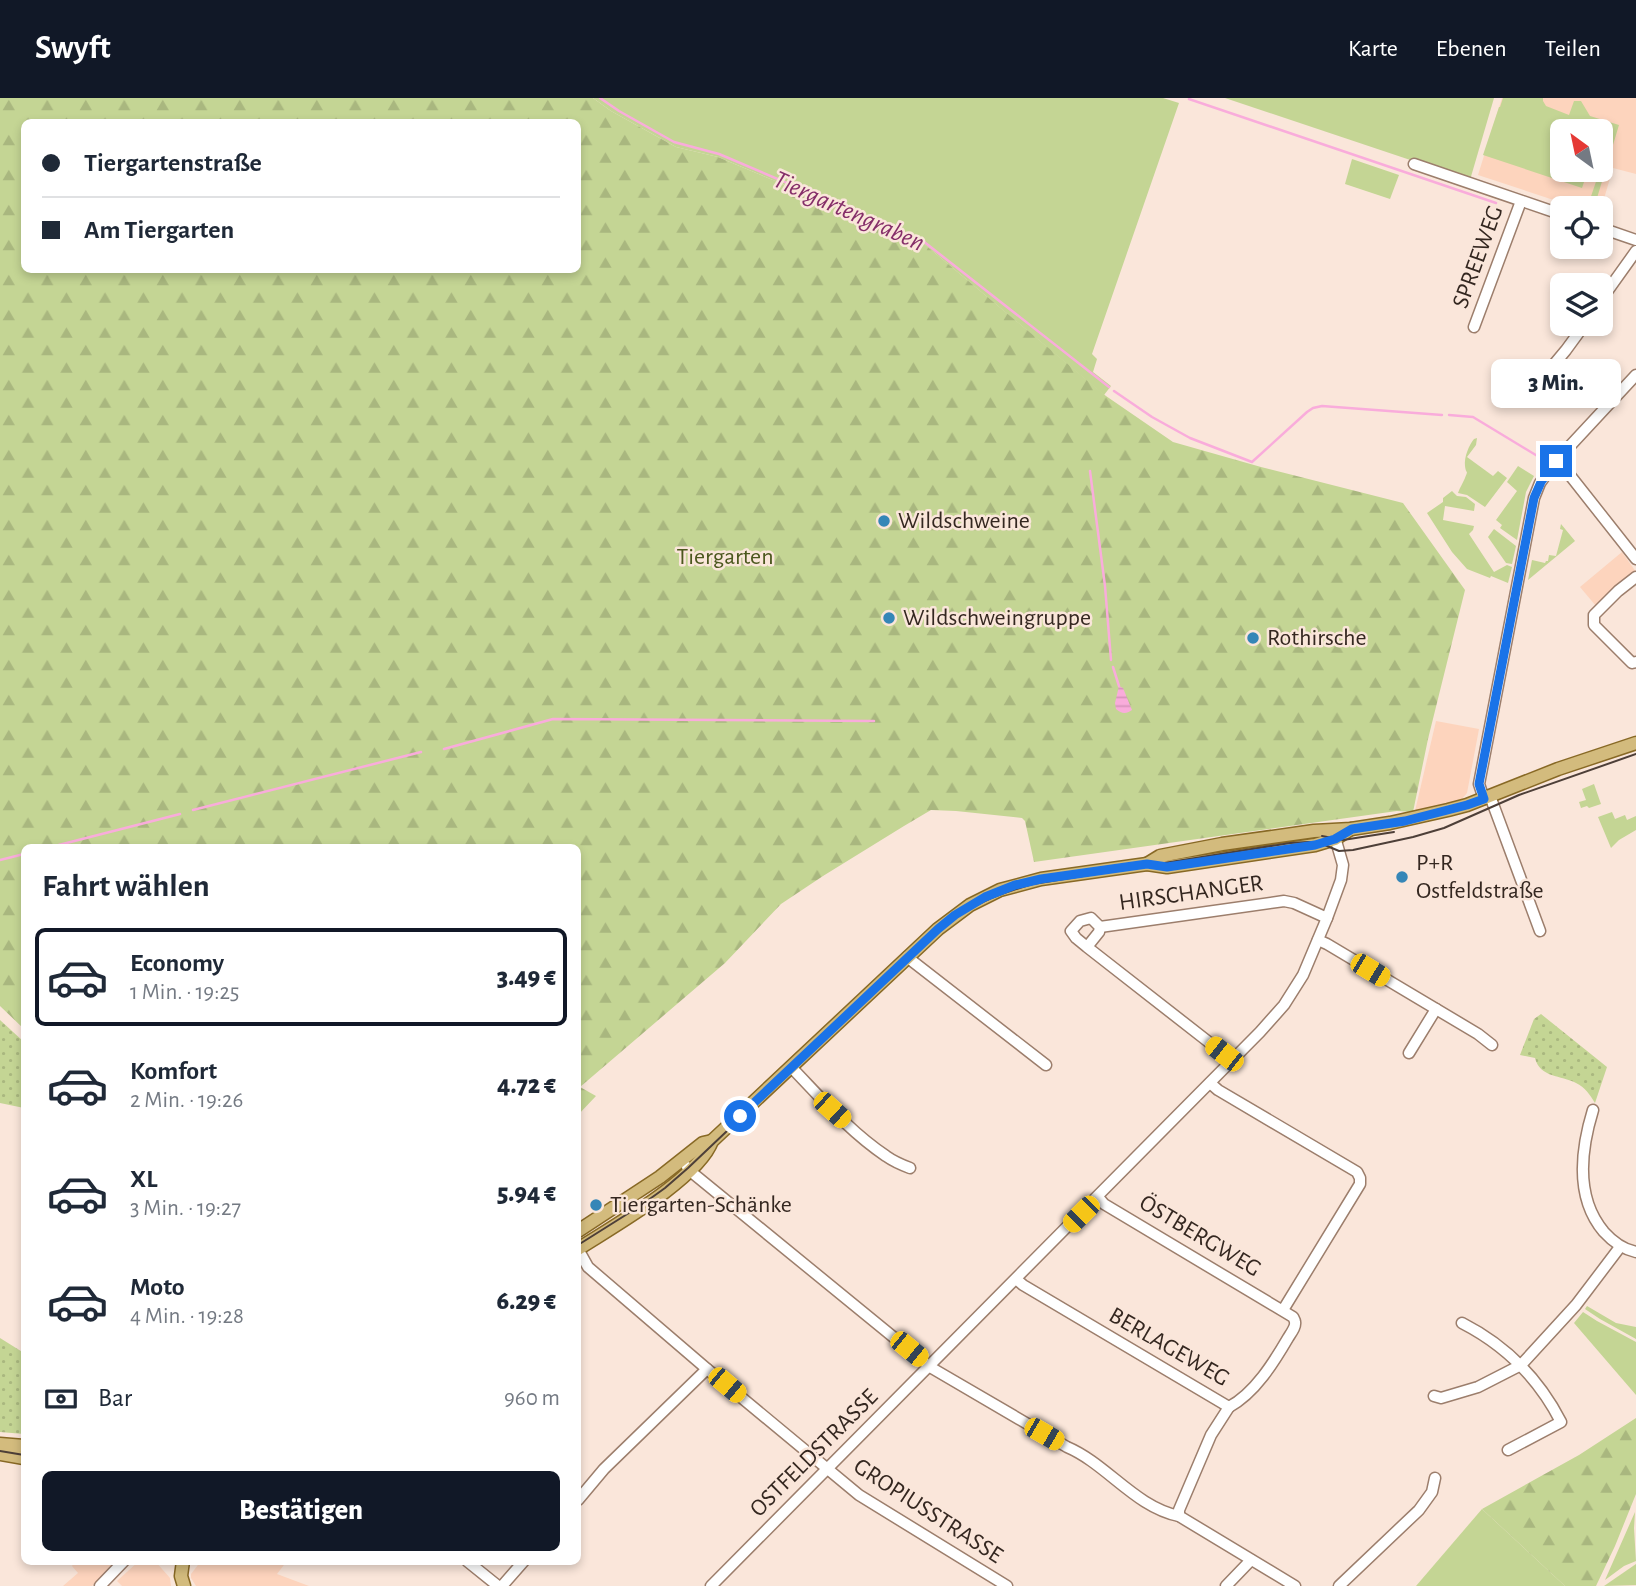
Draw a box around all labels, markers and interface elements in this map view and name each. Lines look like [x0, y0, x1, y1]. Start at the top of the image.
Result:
text: Swyft [35, 32, 111, 65]
text: Karte [1348, 37, 1398, 61]
text: Ebenen [1436, 37, 1507, 61]
text: Teilen [1545, 37, 1601, 61]
north arrow [1550, 119, 1614, 182]
map controls [1550, 119, 1613, 336]
text: Tiergartenstraße [84, 150, 262, 176]
water label: Tiergartengraben [770, 166, 928, 256]
button: locate [1550, 196, 1613, 259]
street label: SPREEWEG [1448, 202, 1508, 312]
text: Am Tiergarten [84, 217, 234, 243]
button: layers [1550, 273, 1613, 336]
callout: 3 Min. [1491, 360, 1621, 408]
text: 3 Min. [1528, 372, 1584, 395]
route end [1540, 445, 1572, 477]
place label: Wildschweine [898, 509, 1030, 533]
marker: Wildschweine [876, 513, 892, 529]
park label: Tiergarten [676, 545, 774, 569]
place label: Wildschweingruppe [903, 606, 1091, 630]
marker: Wildschweingruppe [881, 610, 897, 626]
place label: Rothirsche [1267, 626, 1367, 650]
marker: Rothirsche [1245, 630, 1261, 646]
place label: P+R Ostfeldstraße [1416, 851, 1544, 903]
marker: P+R Ostfeldstraße [1394, 869, 1410, 885]
text: Fahrt wählen [42, 870, 210, 902]
street label: HIRSCHANGER [1117, 871, 1265, 915]
icon: car [46, 946, 109, 1009]
text: Economy [130, 950, 224, 976]
car [1347, 950, 1394, 990]
text: 3.49 € [497, 964, 556, 990]
text: 1 Min. · 19:25 [130, 981, 239, 1004]
car [1201, 1033, 1248, 1075]
icon: car [46, 1054, 109, 1117]
text: Komfort [130, 1058, 217, 1084]
text: 4.72 € [497, 1072, 556, 1098]
car [810, 1088, 855, 1132]
text: 2 Min. · 19:26 [130, 1089, 243, 1112]
route start [724, 1100, 756, 1132]
icon: car [46, 1162, 109, 1225]
text: XL [130, 1166, 157, 1192]
text: 5.94 € [497, 1180, 556, 1206]
street label: ÖSTBERGWEG [1135, 1190, 1265, 1282]
car [1059, 1192, 1104, 1236]
place label: Tiergarten-Schänke [610, 1193, 792, 1217]
text: 3 Min. · 19:27 [130, 1197, 241, 1220]
marker: Tiergarten-Schänke [588, 1197, 604, 1213]
icon: car [46, 1270, 109, 1333]
text: Moto [130, 1274, 185, 1300]
text: 6.29 € [496, 1288, 556, 1314]
street label: BERLAGEWEG [1105, 1303, 1233, 1391]
text: 4 Min. · 19:28 [130, 1305, 244, 1328]
car [887, 1328, 932, 1370]
car [705, 1363, 750, 1407]
icon: cash [42, 1380, 80, 1418]
street label: OSTFELDSTRASSE [746, 1384, 883, 1521]
text: Bar [98, 1385, 132, 1411]
text: 960 m [504, 1387, 560, 1410]
car [1021, 1414, 1068, 1454]
street label: GROPIUSSTRASSE [849, 1454, 1007, 1568]
button: Bestätigen [42, 1471, 560, 1551]

